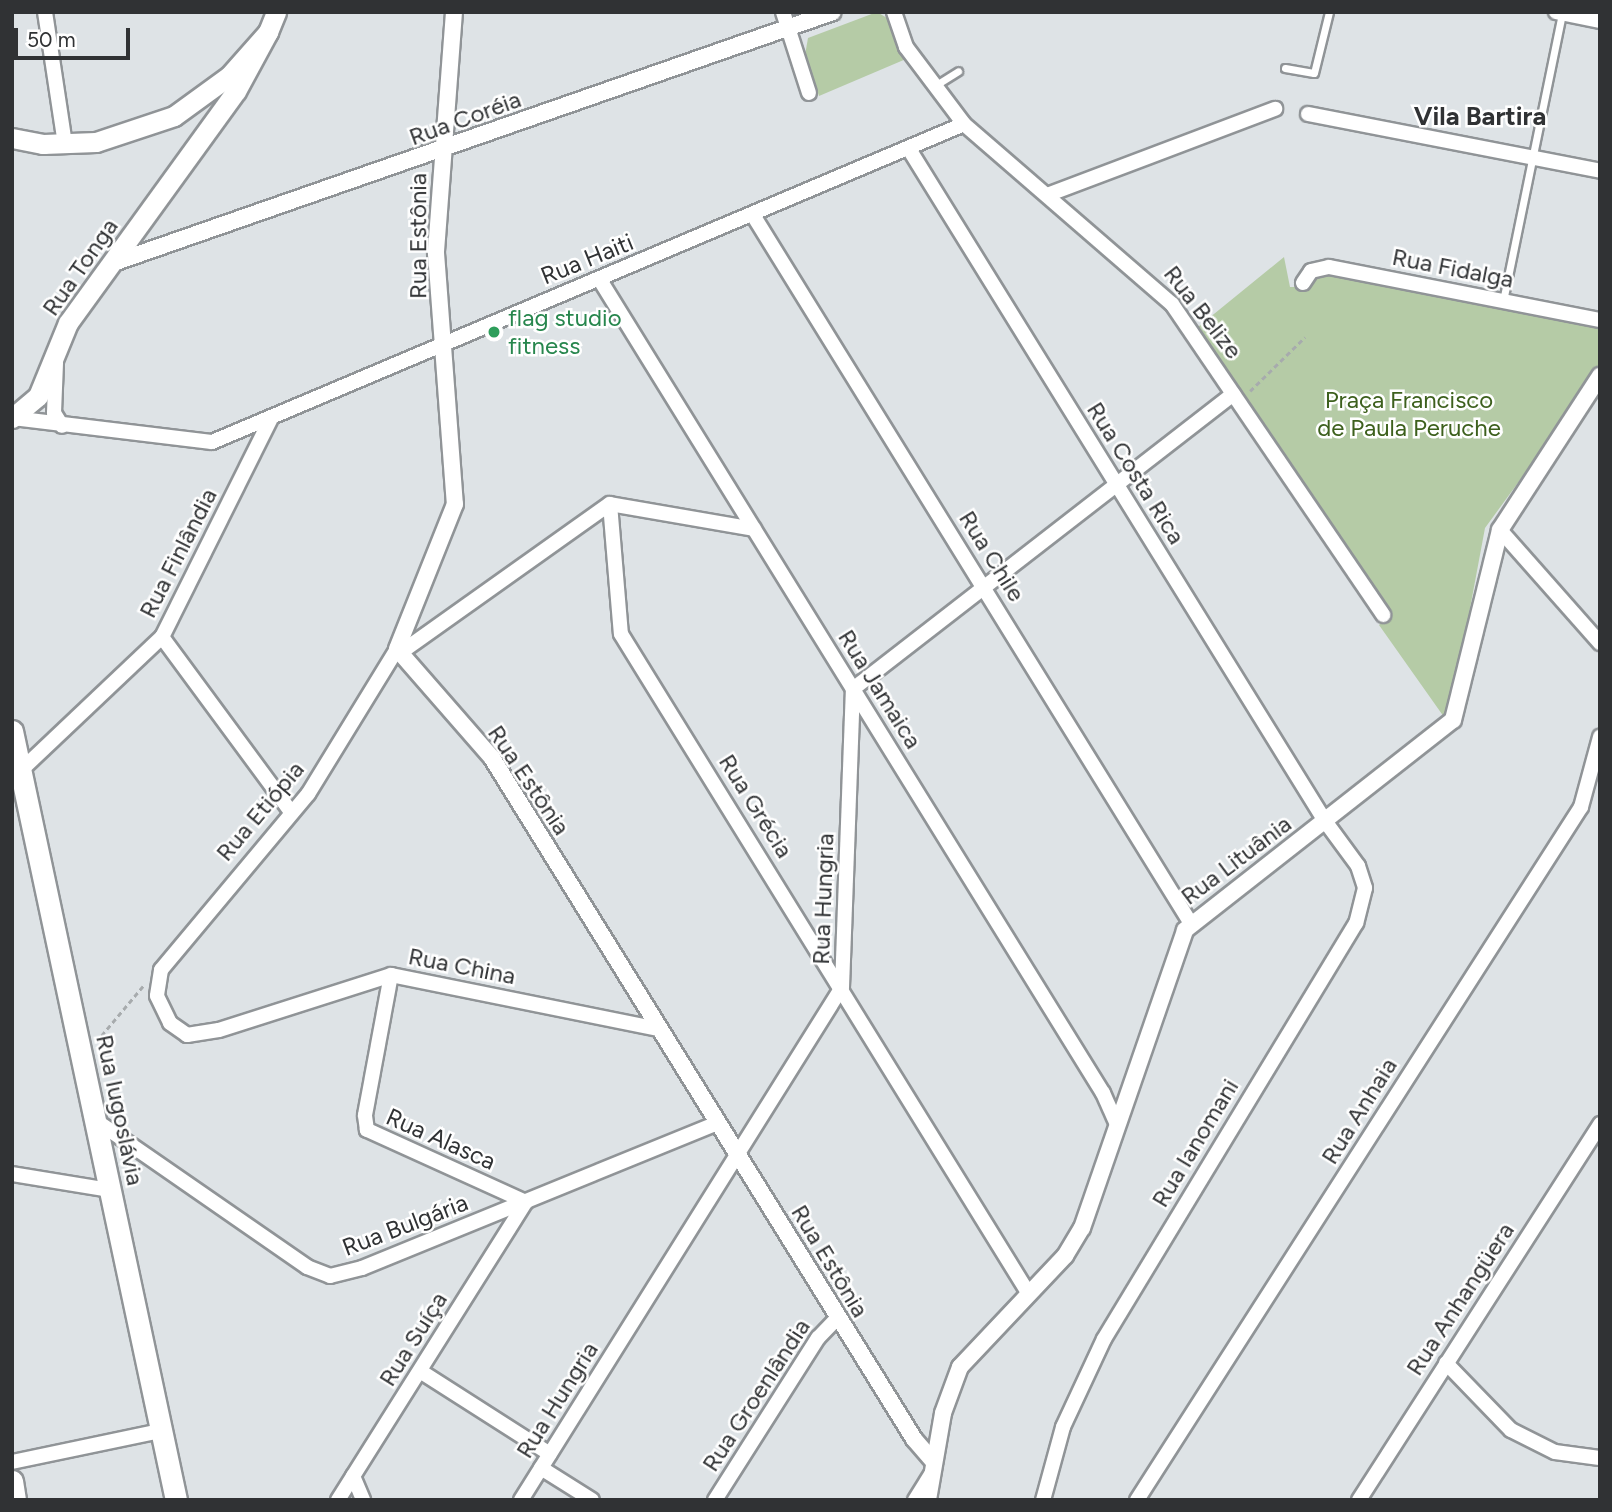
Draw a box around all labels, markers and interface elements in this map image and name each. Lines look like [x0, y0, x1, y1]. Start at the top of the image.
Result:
scale bar [18, 14, 133, 58]
text: 50 m [27, 27, 76, 52]
street label: Rua Coréia [405, 84, 525, 152]
district label: Vila Bartira [1414, 101, 1546, 133]
street label: Rua Estônia [404, 173, 432, 299]
street label: Rua Tonga [36, 213, 124, 321]
street label: Rua Haiti [537, 227, 637, 291]
street label: Rua Fidalga [1390, 242, 1516, 294]
street label: Rua Belize [1158, 260, 1248, 364]
place label: flag studio fitness [508, 304, 622, 360]
marker: flag studio fitness [486, 324, 502, 340]
park label: Praça Francisco de Paula Peruche [1317, 386, 1501, 442]
street label: Rua Costa Rica [1081, 397, 1191, 549]
street label: Rua Finlândia [133, 483, 223, 623]
street label: Rua Chile [953, 505, 1031, 607]
street label: Rua Jamaica [832, 624, 928, 754]
street label: Rua Estônia [482, 720, 576, 840]
street label: Rua Grécia [713, 749, 799, 863]
street label: Rua Etiópia [210, 755, 310, 867]
street label: Rua Lituânia [1175, 809, 1297, 911]
street label: Rua Hungria [806, 833, 840, 965]
street label: Rua China [406, 942, 518, 990]
street label: Rua Iugoslávia [90, 1032, 150, 1188]
street label: Rua Anhaia [1315, 1053, 1403, 1169]
street label: Rua Ianomani [1146, 1074, 1244, 1212]
street label: Rua Alasca [382, 1102, 500, 1176]
street label: Rua Bulgária [338, 1188, 472, 1262]
street label: Rua Estônia [785, 1200, 875, 1322]
street label: Rua Anhangüera [1400, 1217, 1520, 1381]
street label: Rua Suíça [373, 1287, 453, 1391]
street label: Rua Groenlândia [696, 1313, 816, 1477]
street label: Rua Hungria [510, 1337, 604, 1463]

